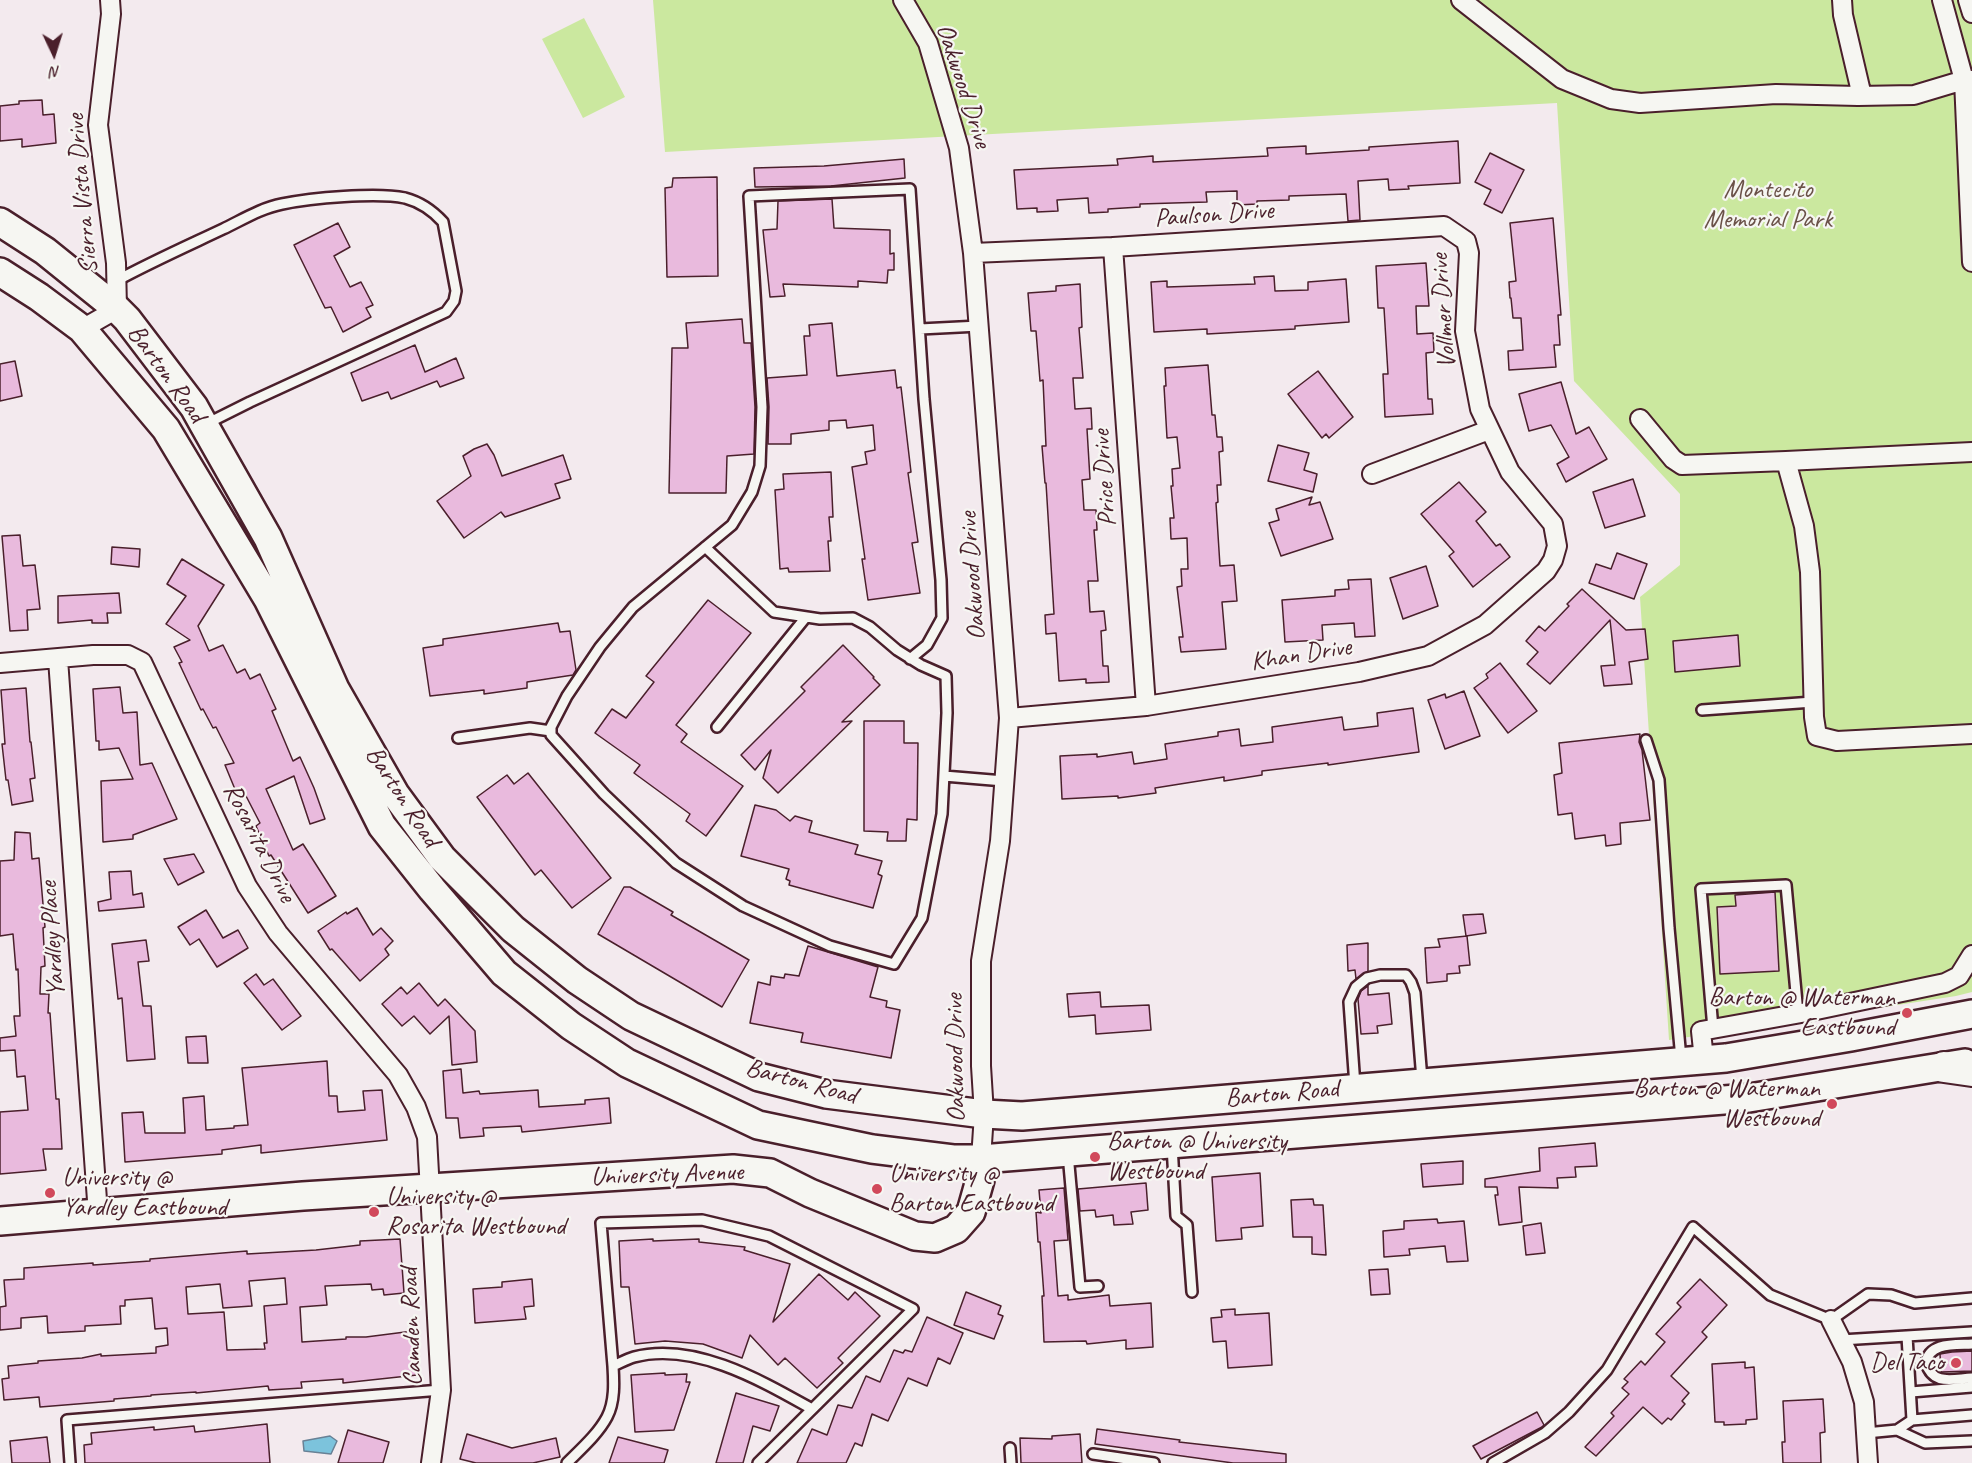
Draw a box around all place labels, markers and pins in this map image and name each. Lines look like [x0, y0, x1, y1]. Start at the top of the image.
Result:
place label: Barton @ Waterman Eastbound [1709, 982, 1895, 1044]
marker: Barton @ Waterman Eastbound [1900, 1006, 1914, 1020]
place label: Barton @ Waterman Westbound [1634, 1073, 1820, 1134]
marker: Barton @ Waterman Westbound [1825, 1097, 1839, 1111]
place label: Barton @ University Westbound [1107, 1126, 1287, 1188]
marker: Barton @ University Westbound [1088, 1150, 1102, 1164]
place label: University @ Barton Eastbound [889, 1158, 1054, 1220]
place label: University @ Yardley Eastbound [62, 1162, 227, 1224]
place label: University @ Rosarita Westbound [386, 1181, 566, 1242]
marker: University @ Barton Eastbound [870, 1182, 884, 1196]
marker: University @ Yardley Eastbound [43, 1186, 57, 1200]
marker: University @ Rosarita Westbound [367, 1205, 381, 1219]
place label: Del Taco [1870, 1347, 1944, 1379]
marker: Del Taco [1949, 1356, 1963, 1370]

